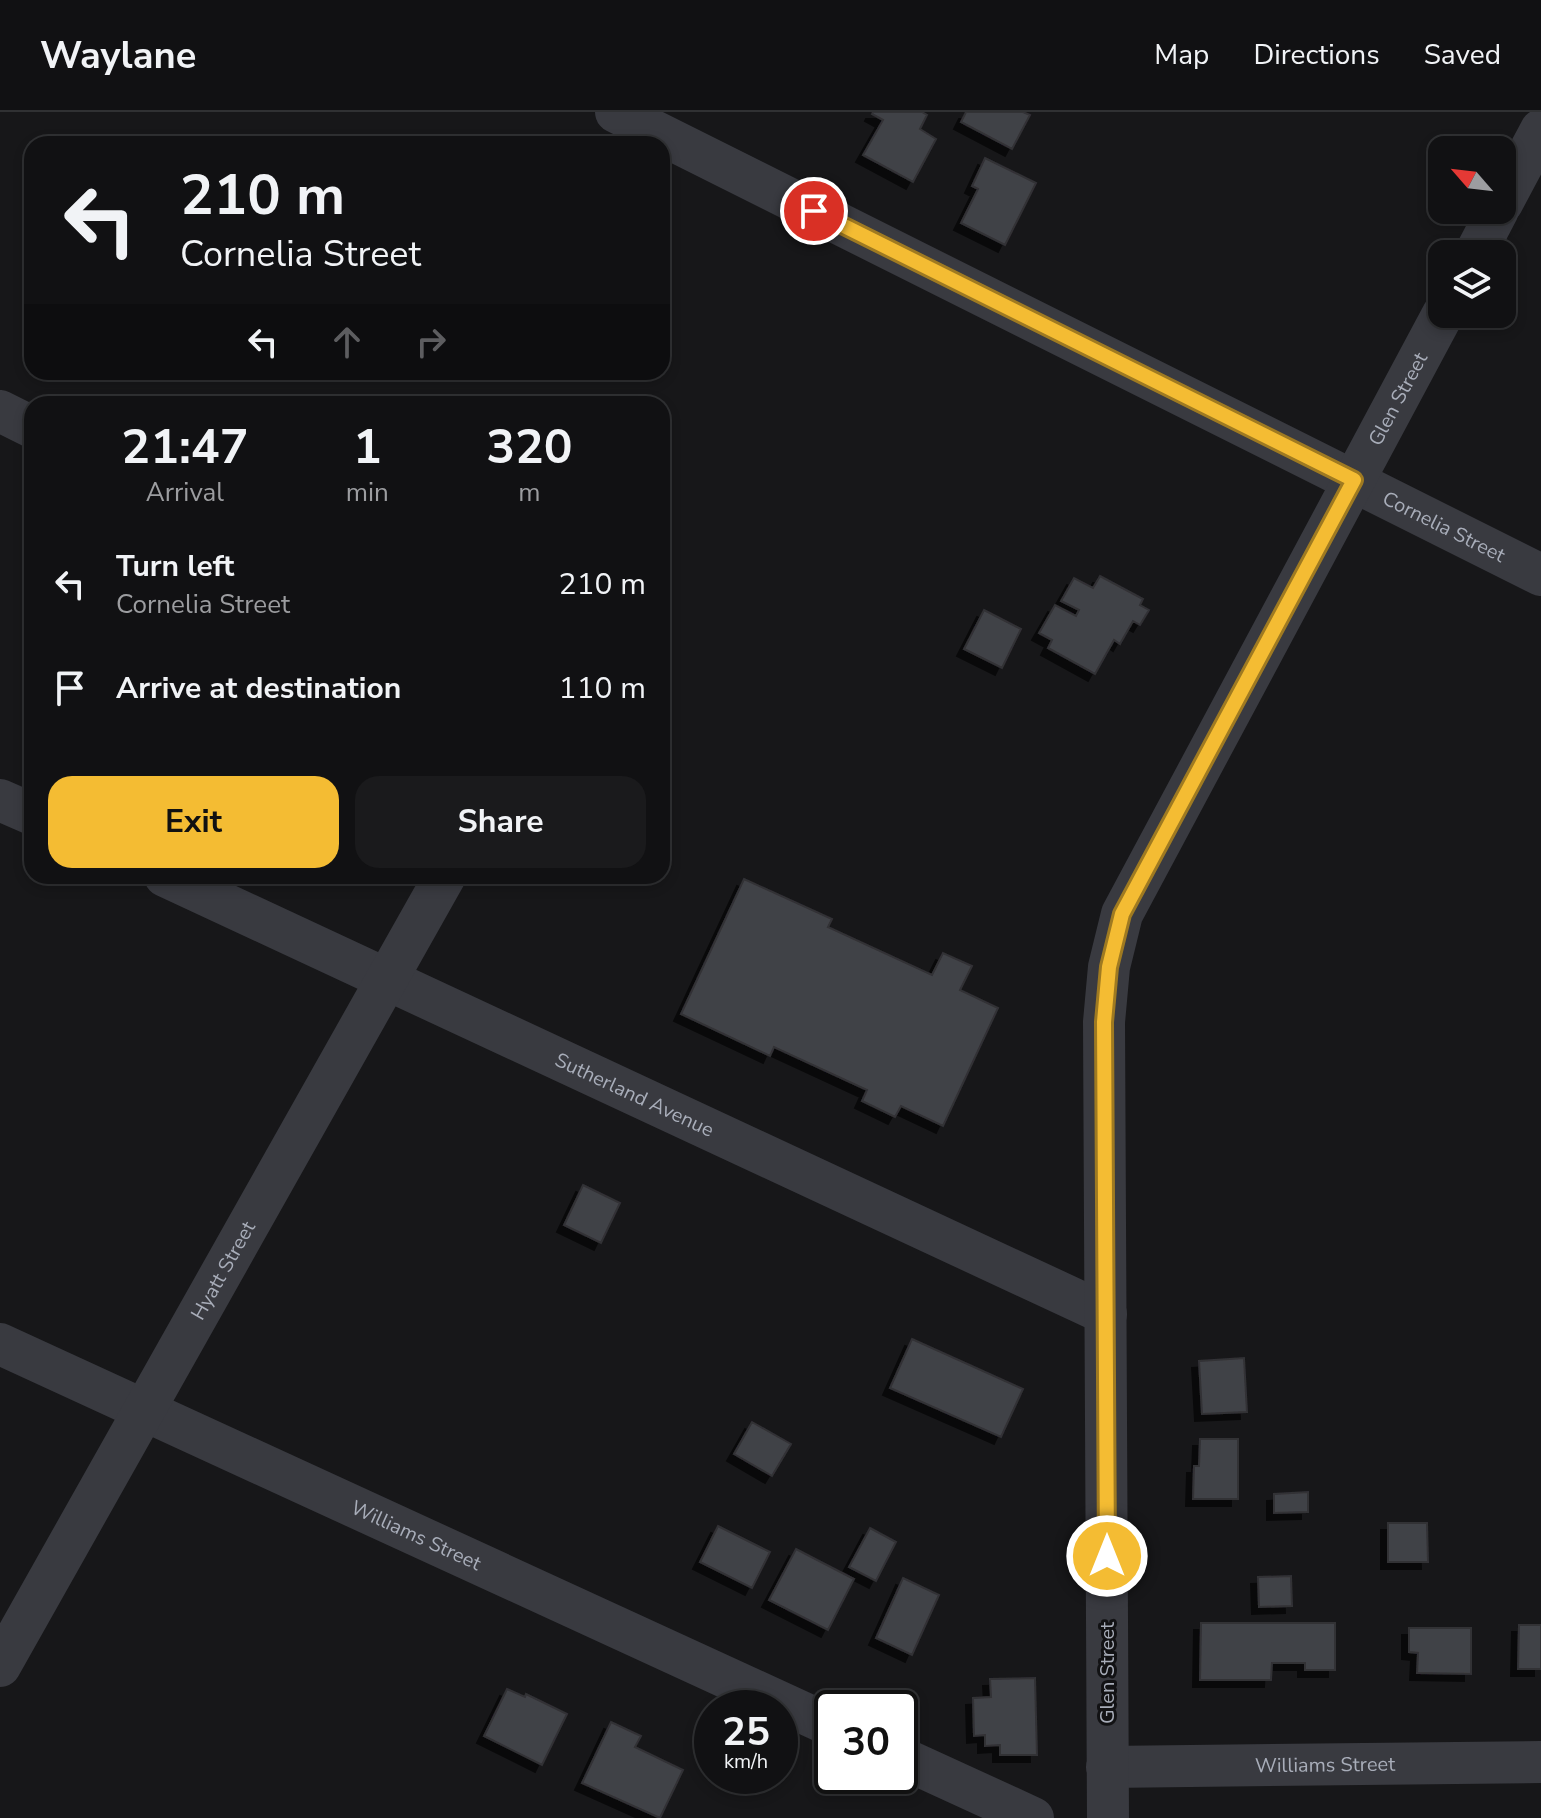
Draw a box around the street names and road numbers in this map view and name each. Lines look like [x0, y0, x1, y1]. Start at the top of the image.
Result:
street label: Glen Street [1362, 347, 1434, 451]
street label: Cornelia Street [1378, 485, 1511, 569]
street label: Sutherland Avenue [550, 1046, 718, 1144]
street label: Hyatt Street [185, 1216, 262, 1325]
street label: Williams Street [347, 1494, 486, 1578]
street label: Glen Street [1094, 1621, 1121, 1724]
street label: Williams Street [1255, 1751, 1396, 1779]

